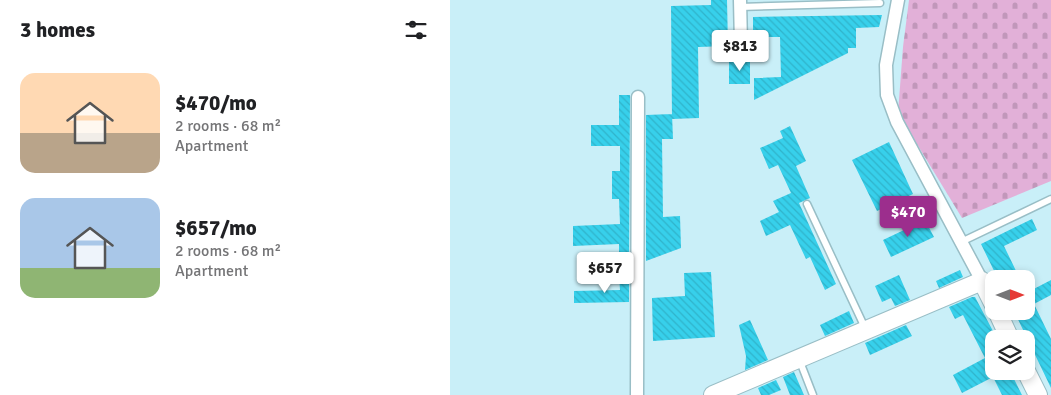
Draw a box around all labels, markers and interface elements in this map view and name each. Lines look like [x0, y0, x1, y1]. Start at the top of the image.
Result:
icon: filters [402, 16, 430, 44]
text: 3 homes [20, 17, 95, 43]
pin: $813 [710, 30, 770, 72]
text: $813 [723, 36, 757, 56]
text: $470/mo [175, 90, 257, 116]
icon: home [60, 93, 120, 153]
text: 2 rooms · 68 m² [175, 116, 281, 136]
text: Apartment [175, 136, 248, 156]
pin: $470 [878, 196, 938, 238]
text: $470 [891, 202, 925, 222]
text: $657/mo [175, 215, 257, 241]
icon: home [60, 218, 120, 278]
text: 2 rooms · 68 m² [175, 241, 281, 261]
pin: $657 [575, 252, 635, 294]
text: $657 [588, 258, 622, 278]
text: Apartment [175, 261, 248, 281]
north arrow [985, 270, 1035, 320]
map controls [985, 270, 1035, 380]
button: layers [985, 330, 1035, 380]

